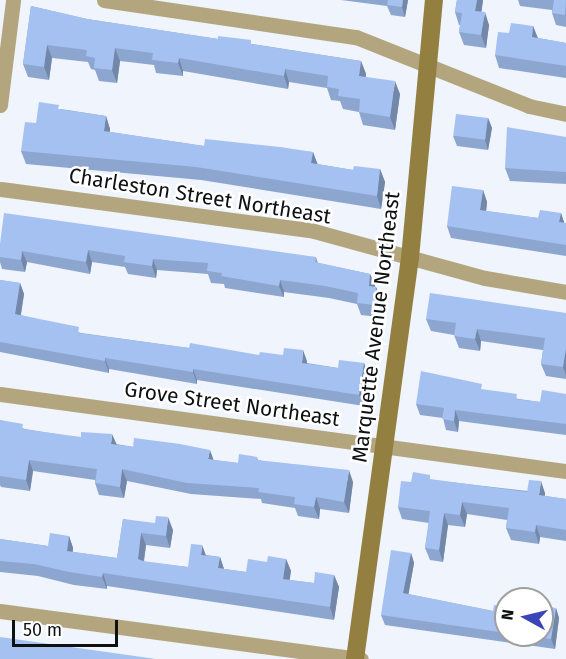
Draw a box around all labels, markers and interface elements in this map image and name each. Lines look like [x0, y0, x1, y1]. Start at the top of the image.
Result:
street label: Charleston Street Northeast [67, 163, 333, 229]
street label: Marquette Avenue Northeast [347, 190, 405, 464]
street label: Grove Street Northeast [123, 376, 341, 432]
north arrow [494, 587, 554, 647]
scale bar [15, 608, 122, 646]
text: N [498, 608, 518, 621]
text: 50 m [23, 619, 62, 641]

